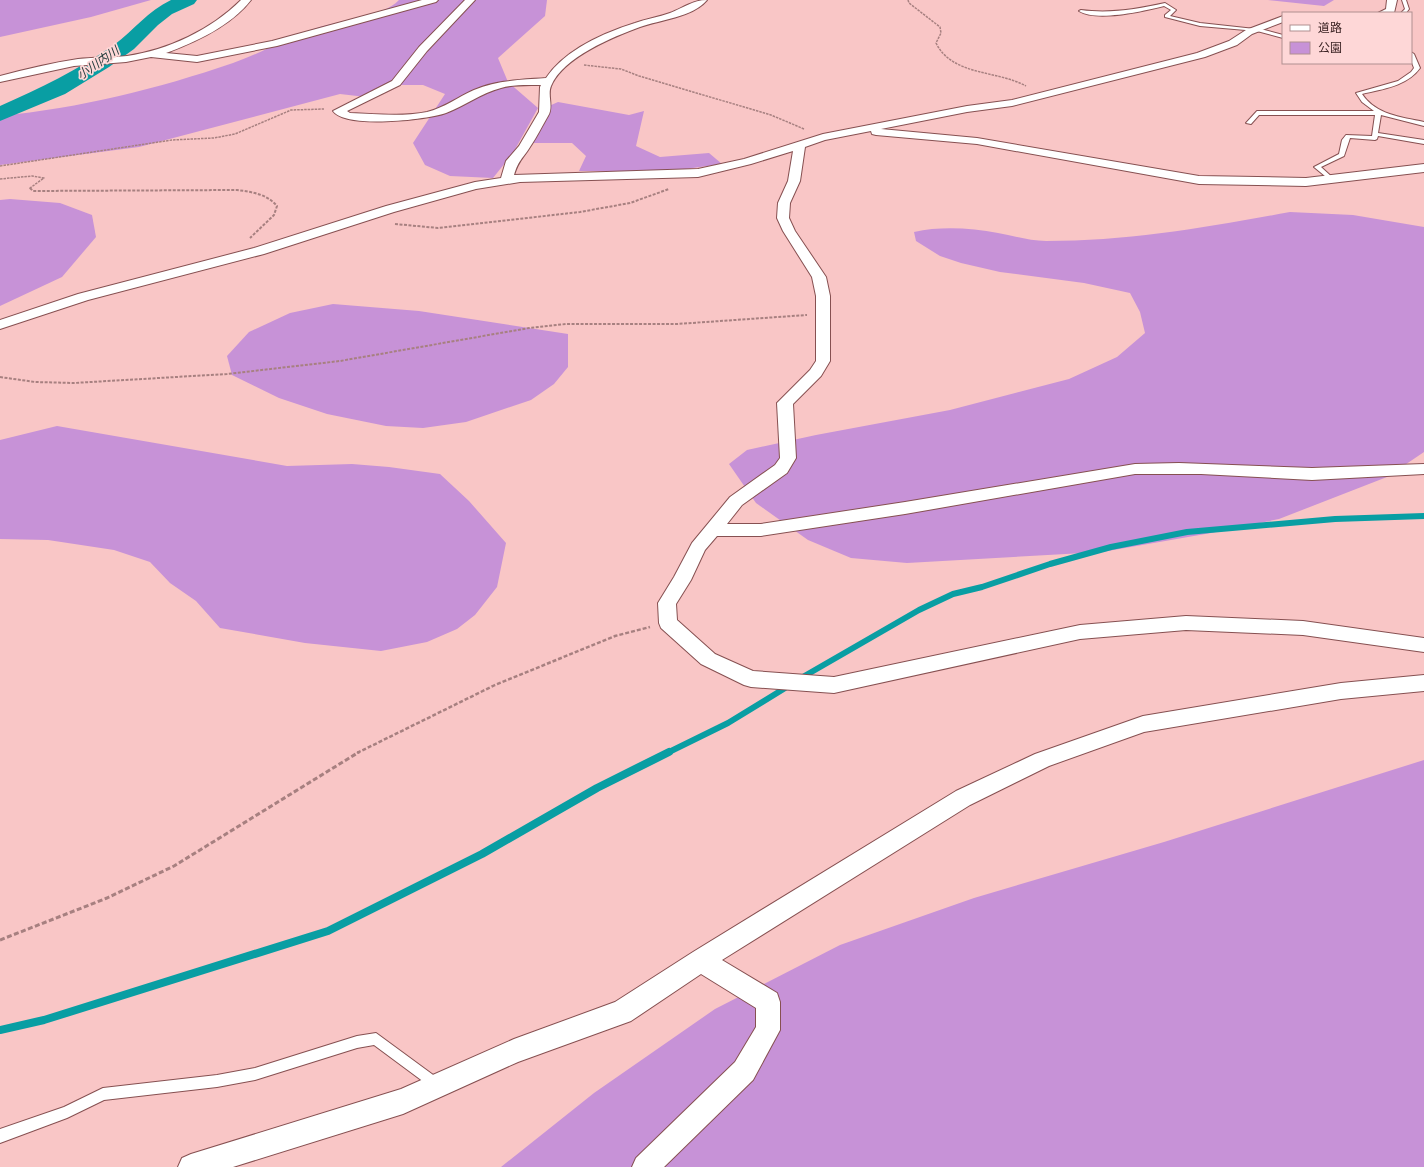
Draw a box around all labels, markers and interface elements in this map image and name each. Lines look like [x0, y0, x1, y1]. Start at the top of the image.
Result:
legend [1282, 12, 1412, 64]
text: 道路 [1318, 21, 1342, 35]
text: 公園 [1318, 41, 1342, 55]
water label: 小川内川 [74, 42, 123, 83]

